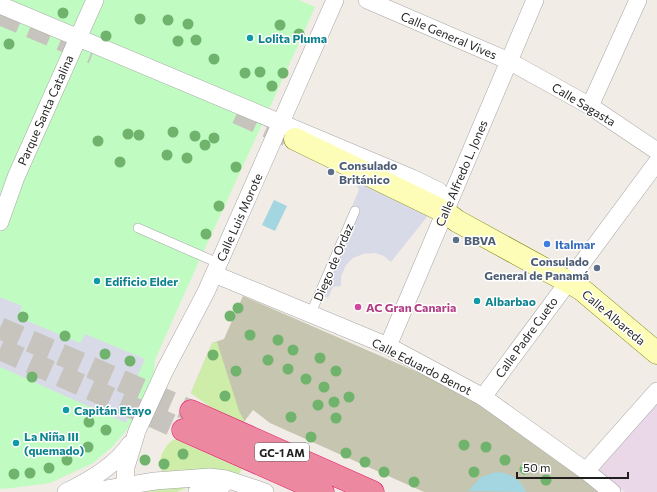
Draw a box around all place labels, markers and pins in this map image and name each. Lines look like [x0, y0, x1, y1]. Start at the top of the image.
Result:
place label: Lolita Pluma [258, 31, 327, 45]
marker: Lolita Pluma [245, 33, 255, 43]
place label: Consulado Británico [339, 158, 398, 186]
marker: Consulado Británico [326, 167, 336, 177]
place label: BBVA [464, 233, 496, 247]
marker: BBVA [451, 235, 461, 245]
place label: Italmar [555, 237, 595, 251]
marker: Italmar [542, 239, 552, 249]
place label: Consulado General de Panamá [484, 254, 589, 282]
marker: Consulado General de Panamá [592, 263, 602, 273]
place label: Edificio Elder [105, 274, 178, 288]
marker: Edificio Elder [92, 276, 102, 286]
place label: Albarbao [485, 294, 536, 308]
marker: Albarbao [472, 296, 482, 306]
place label: AC Gran Canaria [366, 300, 456, 314]
marker: AC Gran Canaria [353, 302, 363, 312]
place label: Capitán Etayo [74, 403, 151, 417]
marker: Capitán Etayo [61, 405, 71, 415]
place label: La Niña III (quemado) [24, 429, 84, 457]
marker: La Niña III (quemado) [11, 438, 21, 448]

